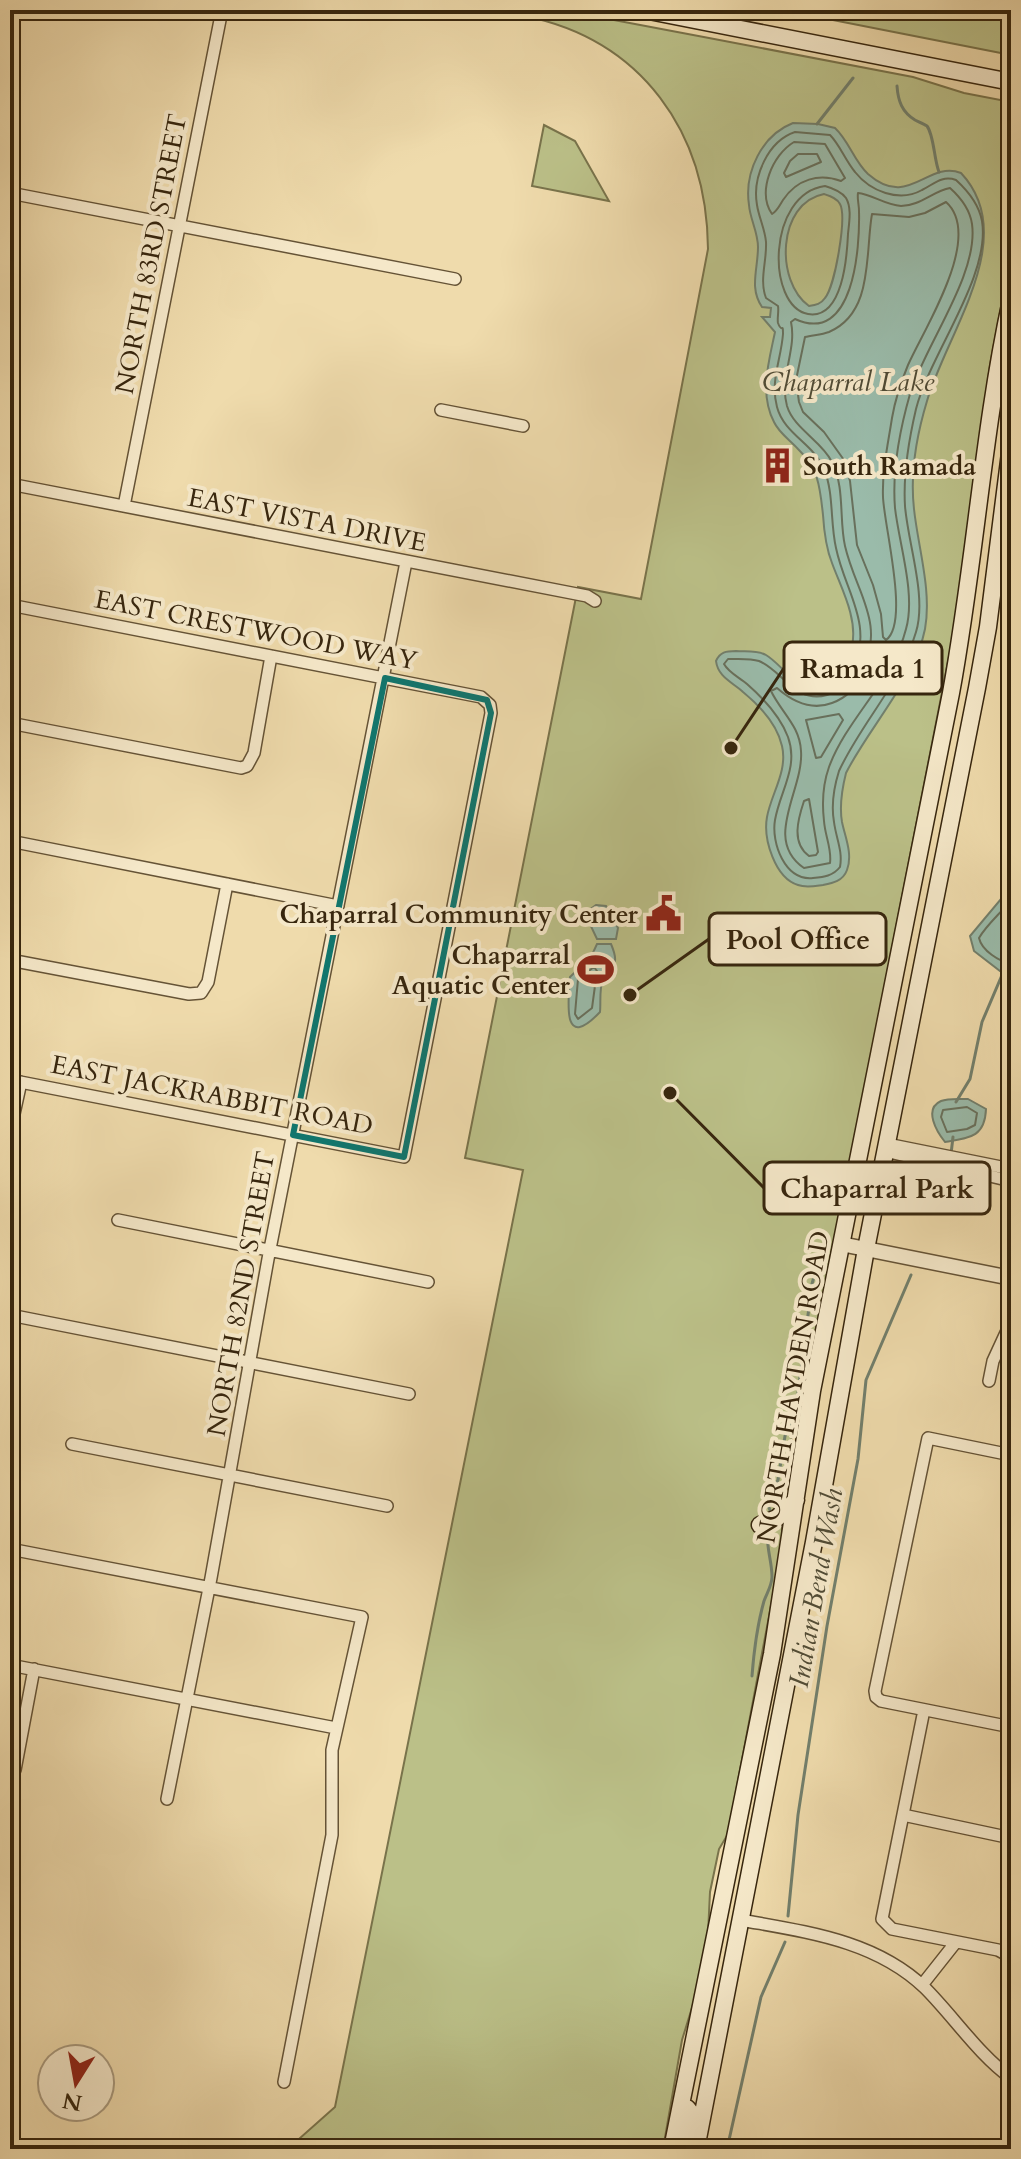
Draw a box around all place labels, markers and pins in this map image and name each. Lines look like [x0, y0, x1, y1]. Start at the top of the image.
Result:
building icon: South Ramada [758, 447, 796, 485]
place label: South Ramada [803, 449, 976, 484]
callout: Ramada 1 [784, 642, 942, 694]
public building icon: Chaparral Community Center [645, 895, 683, 933]
place label: Chaparral Community Center [279, 897, 639, 932]
callout: Pool Office [709, 913, 886, 965]
place label: Chaparral Aquatic Center [392, 938, 571, 1003]
sports icon: Chaparral Aquatic Center [577, 951, 615, 989]
callout: Chaparral Park [764, 1162, 990, 1214]

